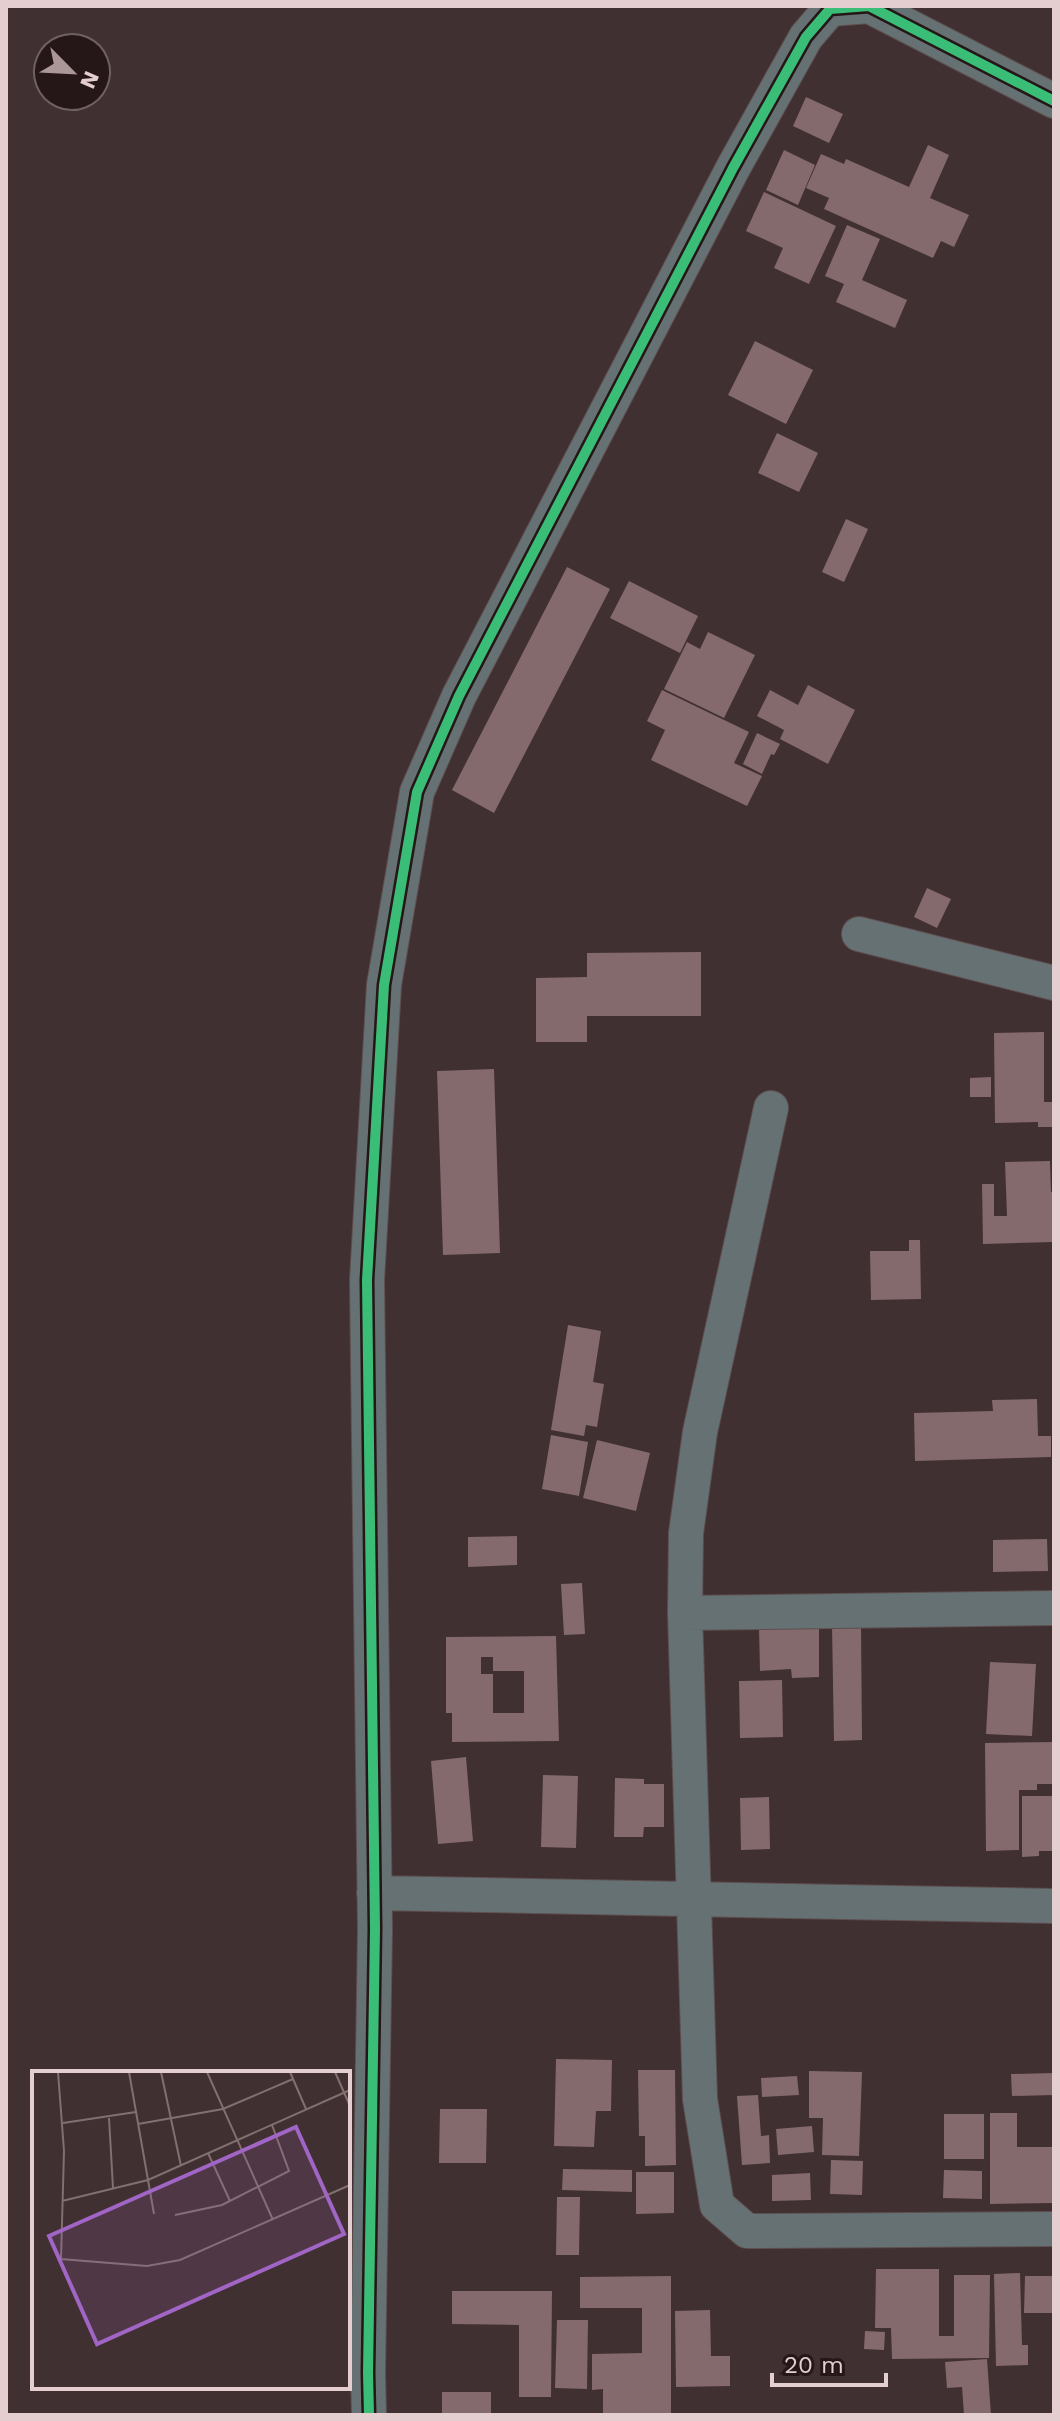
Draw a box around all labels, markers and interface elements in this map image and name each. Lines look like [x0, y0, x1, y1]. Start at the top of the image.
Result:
north arrow [32, 32, 112, 112]
text: N [75, 67, 105, 92]
inset map [32, 2071, 350, 2389]
scale bar [772, 2337, 886, 2387]
text: 20 m [784, 2351, 844, 2379]

